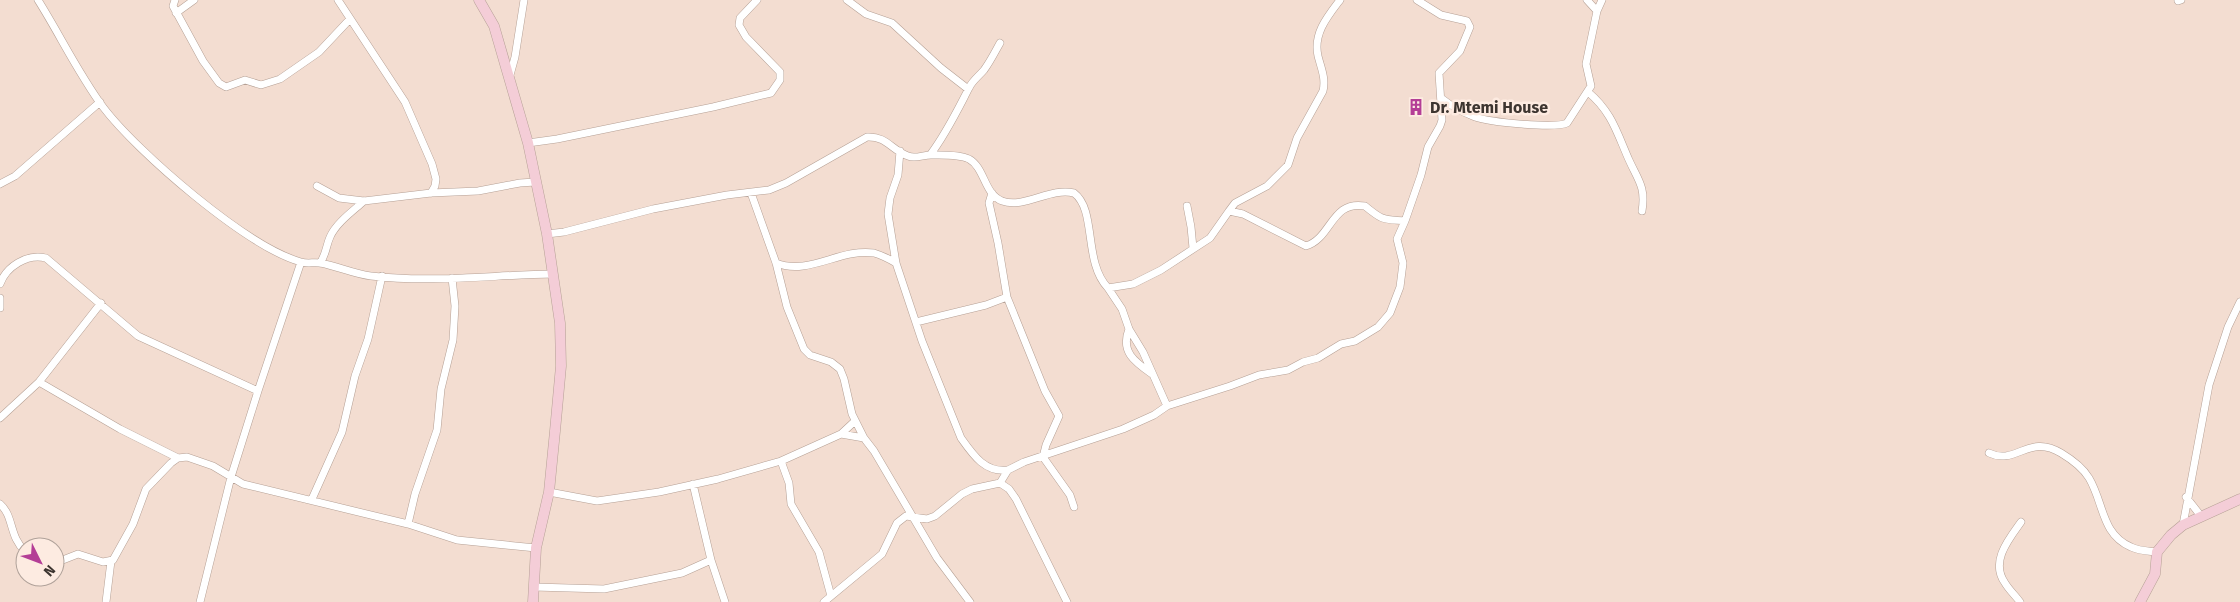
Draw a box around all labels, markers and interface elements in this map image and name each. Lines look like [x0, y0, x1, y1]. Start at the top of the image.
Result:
building icon: Dr. Mtemi House [1406, 97, 1426, 117]
place label: Dr. Mtemi House [1430, 98, 1548, 117]
north arrow [15, 537, 65, 587]
text: N [40, 561, 59, 580]

